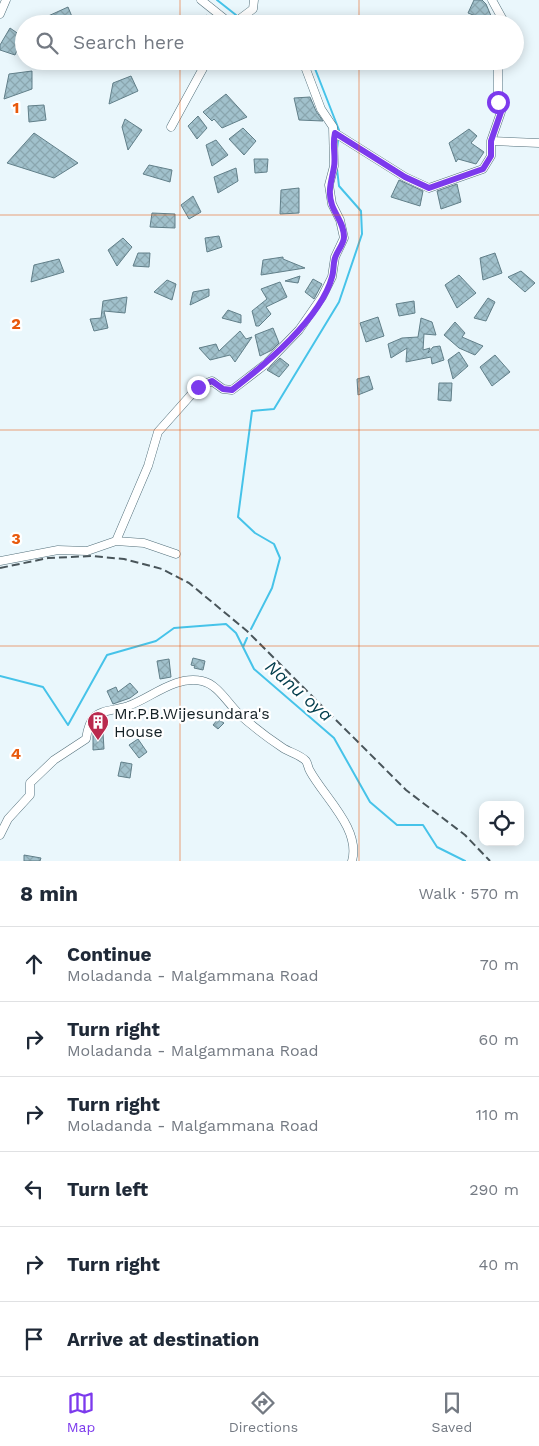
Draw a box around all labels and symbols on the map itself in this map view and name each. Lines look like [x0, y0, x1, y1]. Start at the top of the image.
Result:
route start [487, 91, 510, 114]
text: 1 [13, 98, 19, 117]
text: 2 [11, 314, 21, 333]
route end [187, 376, 210, 399]
text: 3 [11, 529, 21, 548]
water label: Nanu oya [261, 656, 337, 726]
place label: Mr.P.B.Wijesundara's House [114, 704, 270, 741]
building icon: Mr.P.B.Wijesundara's House [86, 710, 110, 741]
text: 4 [11, 744, 21, 763]

